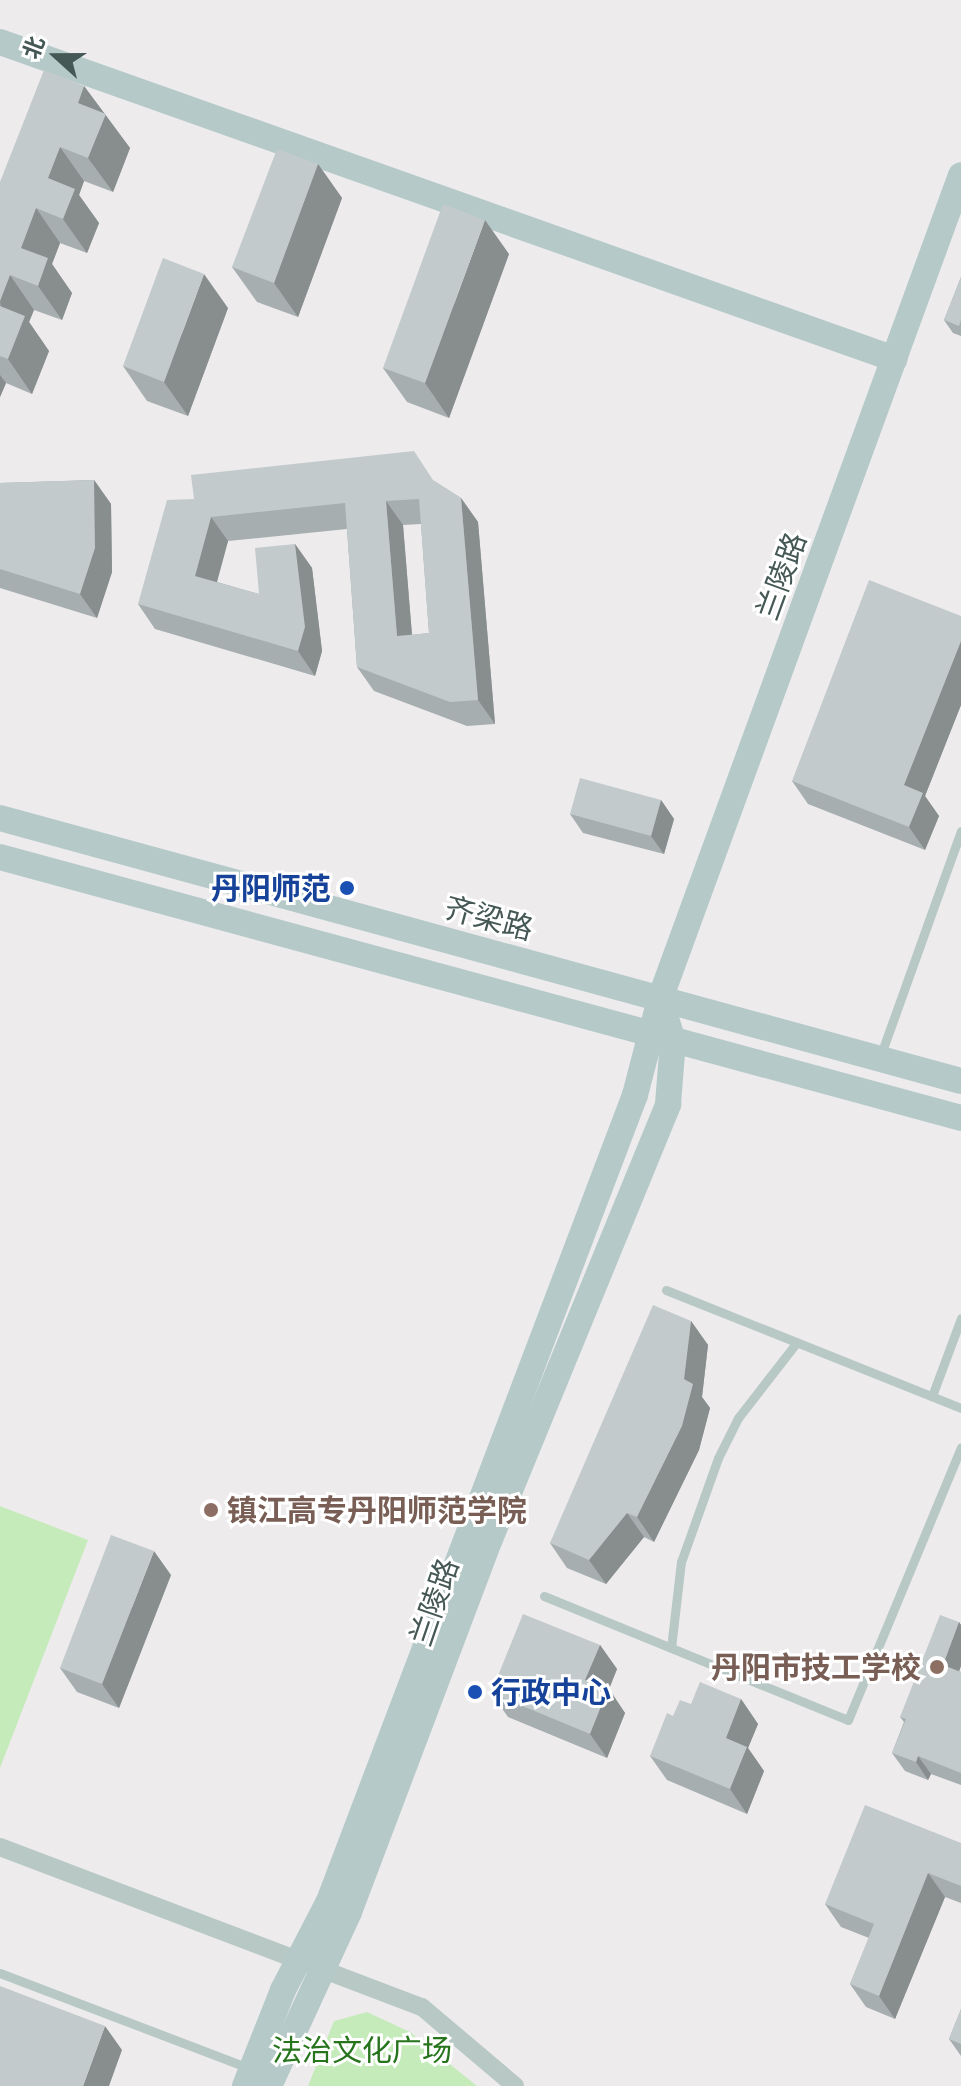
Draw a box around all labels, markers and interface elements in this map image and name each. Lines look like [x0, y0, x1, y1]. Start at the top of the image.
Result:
north arrow [16, 16, 96, 96]
text: 北 [14, 31, 53, 64]
street label: 兰陵路 [749, 528, 813, 624]
place label: 丹阳师范 [211, 870, 331, 906]
marker: 丹阳师范 [338, 879, 356, 897]
street label: 齐梁路 [441, 889, 537, 947]
place label: 镇江高专丹阳师范学院 [227, 1492, 527, 1528]
marker: 镇江高专丹阳师范学院 [202, 1501, 220, 1519]
street label: 兰陵路 [402, 1554, 466, 1650]
place label: 丹阳市技工学校 [711, 1649, 921, 1685]
marker: 丹阳市技工学校 [928, 1658, 946, 1676]
place label: 行政中心 [491, 1674, 611, 1710]
marker: 行政中心 [466, 1683, 484, 1701]
park label: 法治文化广场 [272, 2032, 452, 2068]

